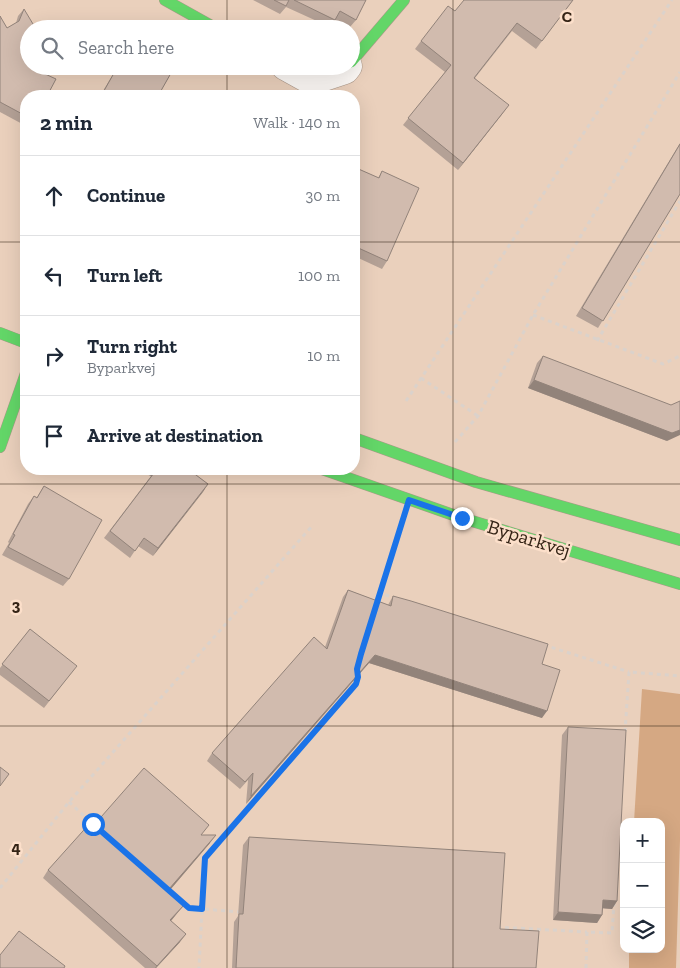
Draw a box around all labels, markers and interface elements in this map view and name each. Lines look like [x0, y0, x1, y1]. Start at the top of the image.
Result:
text: C [562, 7, 572, 26]
search box [20, 20, 360, 75]
icon: search [38, 34, 66, 62]
text: Search here [78, 36, 174, 59]
text: 2 min [40, 110, 92, 135]
text: Walk · 140 m [253, 113, 340, 132]
icon: ahead [40, 182, 68, 210]
text: Continue [87, 184, 165, 207]
text: 30 m [306, 186, 340, 205]
icon: left [40, 262, 68, 290]
text: Turn left [87, 264, 162, 287]
text: 100 m [298, 266, 340, 285]
text: Turn right [87, 335, 177, 358]
icon: right [40, 342, 68, 370]
text: 10 m [307, 346, 340, 365]
text: Byparkvej [87, 358, 156, 377]
icon: arrive [40, 422, 68, 450]
text: Arrive at destination [87, 424, 263, 447]
route end [451, 507, 474, 530]
street label: Byparkvej [484, 514, 574, 562]
text: 3 [12, 596, 21, 615]
route start [82, 813, 105, 836]
map controls [620, 818, 665, 953]
button: + [620, 818, 665, 863]
text: 4 [11, 838, 21, 857]
button: − [620, 863, 665, 908]
button: layers [620, 908, 665, 953]

